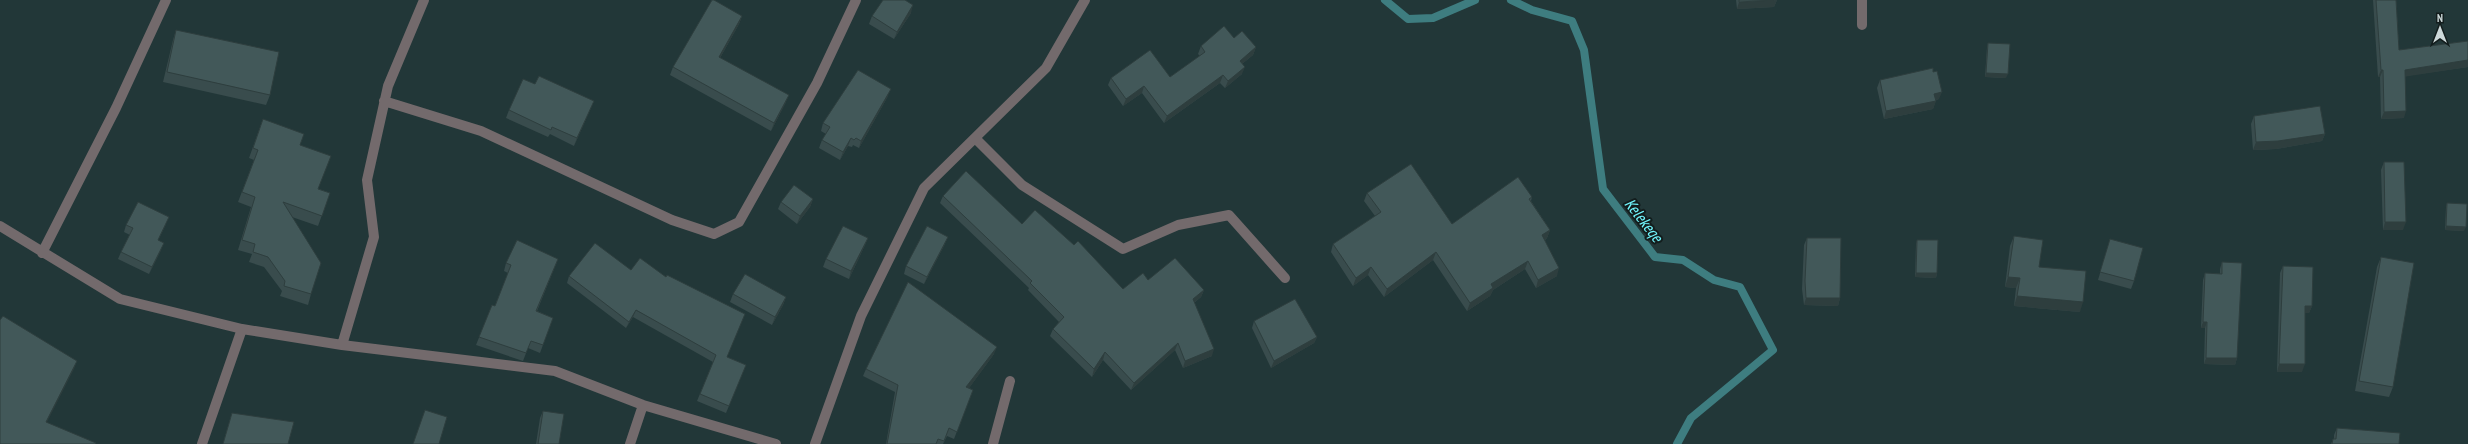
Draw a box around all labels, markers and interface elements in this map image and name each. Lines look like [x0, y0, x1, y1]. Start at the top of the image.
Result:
north arrow [2420, 8, 2460, 48]
text: N [2437, 11, 2443, 25]
water label: Kelekeqe [1621, 194, 1668, 247]

